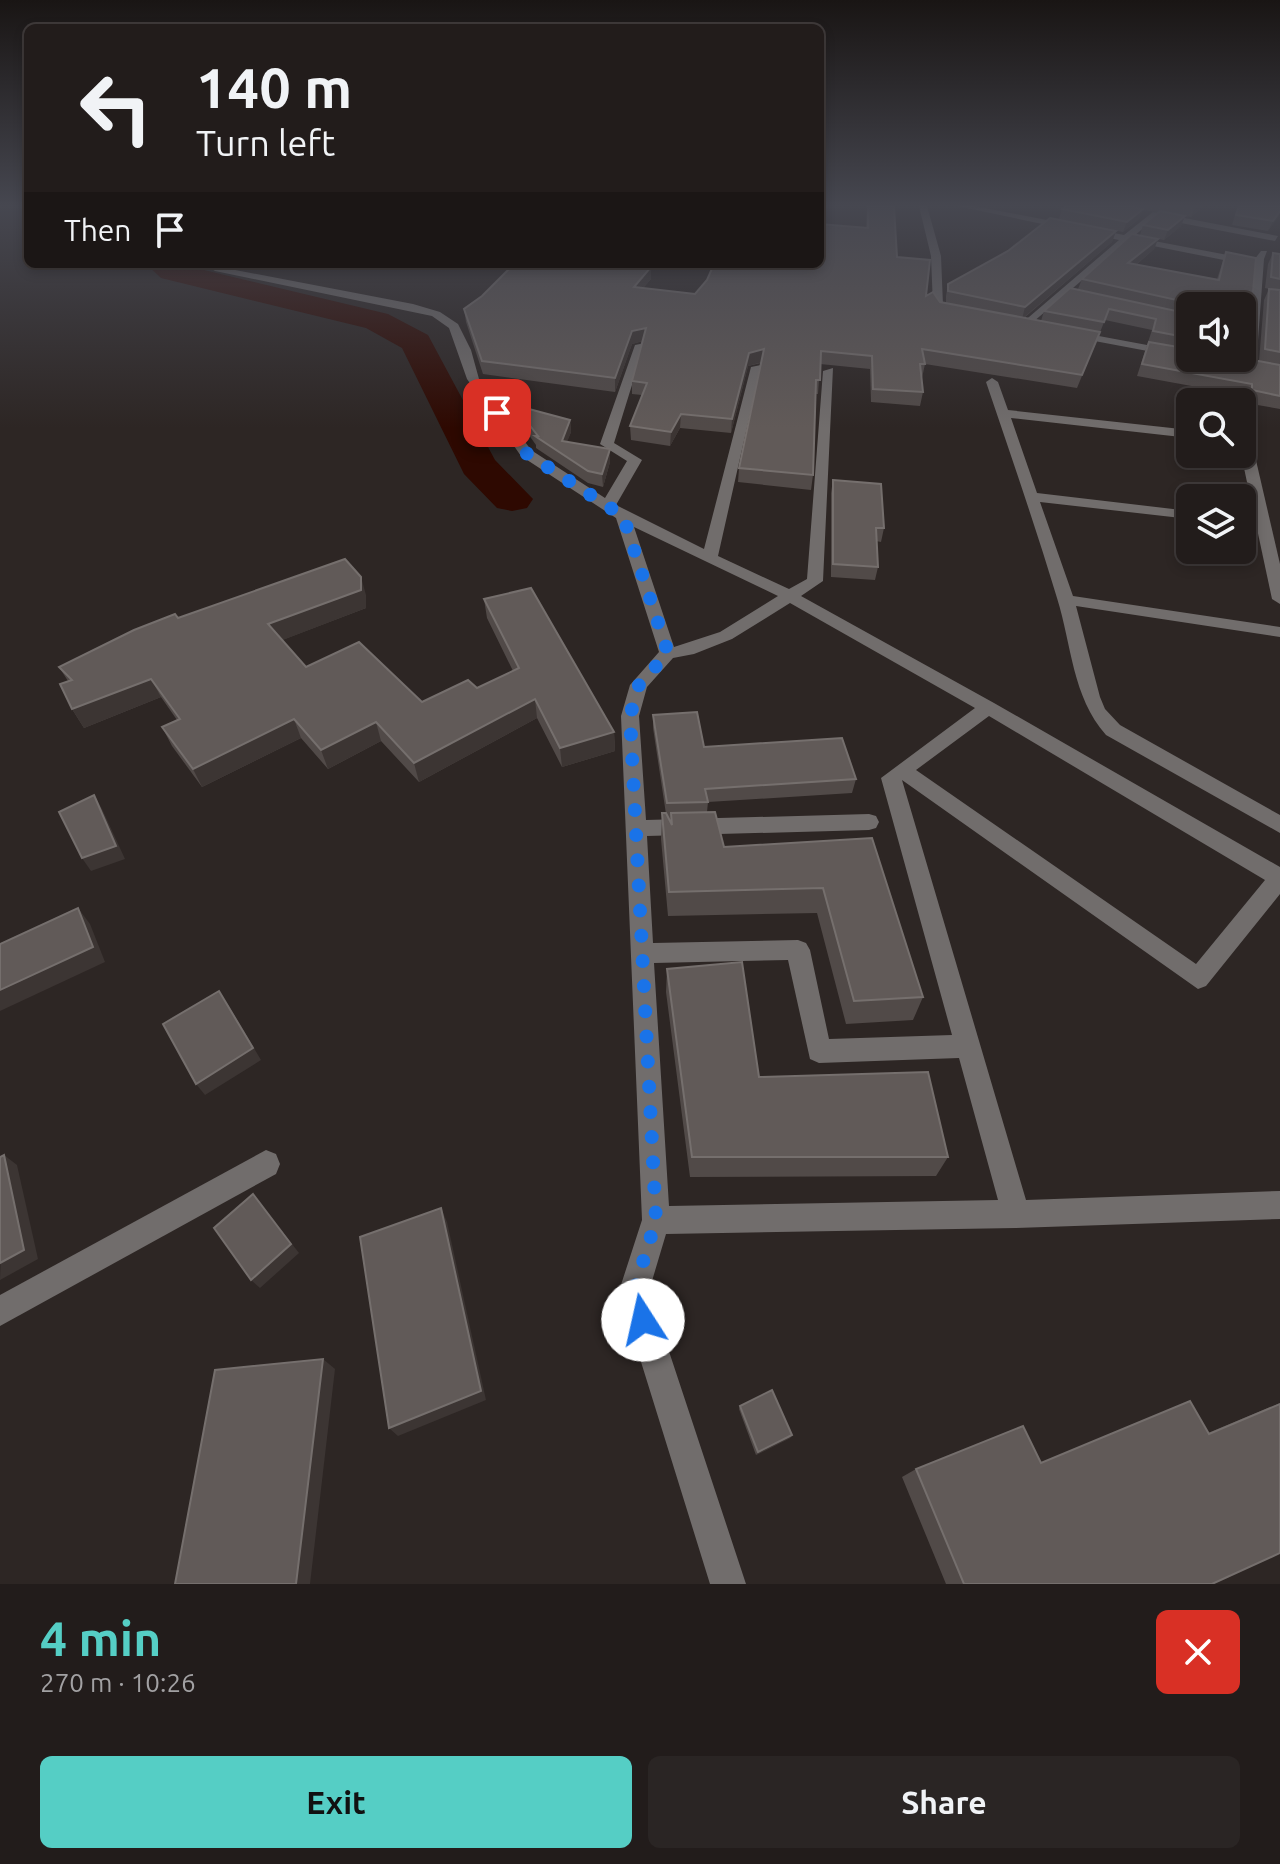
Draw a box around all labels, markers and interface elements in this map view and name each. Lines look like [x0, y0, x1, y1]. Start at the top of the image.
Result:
icon: left [64, 56, 168, 160]
text: 140 m [196, 56, 352, 119]
text: Turn left [196, 122, 335, 163]
icon: arrive [148, 208, 192, 252]
text: Then [64, 213, 132, 247]
map controls [1176, 292, 1256, 564]
button: sound [1176, 292, 1256, 372]
pin [463, 379, 531, 447]
button: search [1176, 388, 1256, 468]
icon: arrive [475, 391, 519, 435]
button: layers [1176, 484, 1256, 564]
position arrow [601, 1278, 685, 1362]
button: close [1156, 1610, 1240, 1694]
text: 4 min [40, 1611, 161, 1665]
text: 270 m · 10:26 [40, 1668, 196, 1697]
button: Exit [40, 1756, 632, 1848]
button: Share [648, 1756, 1240, 1848]

